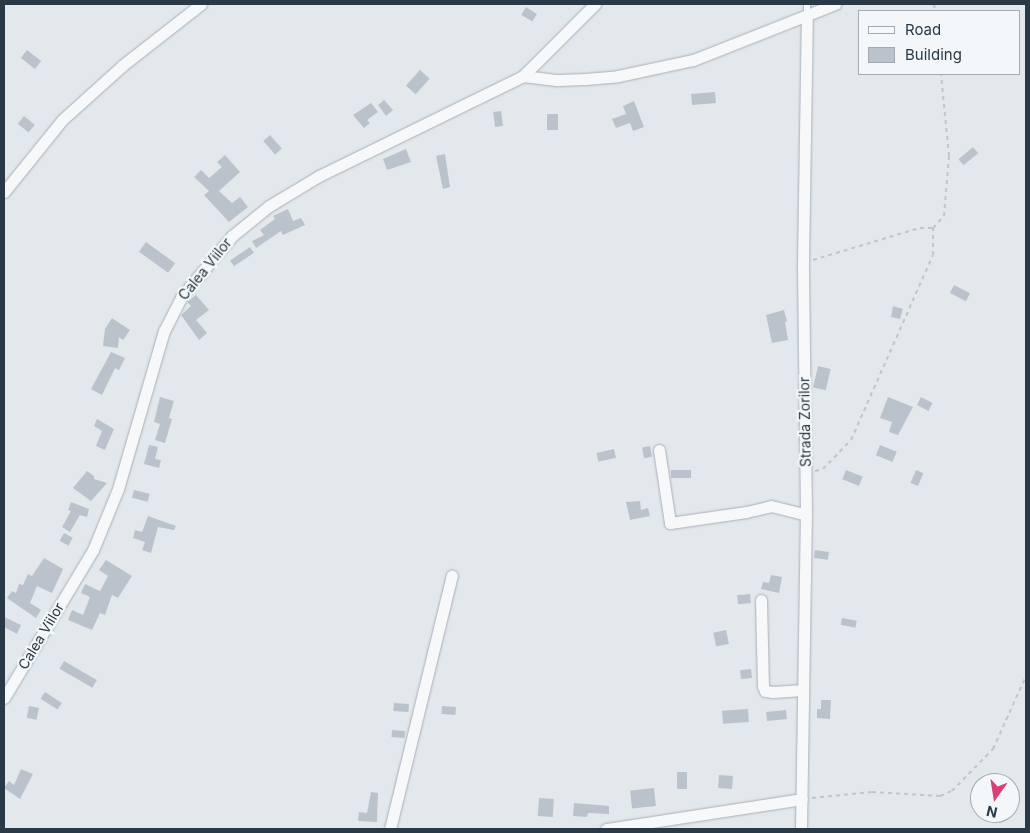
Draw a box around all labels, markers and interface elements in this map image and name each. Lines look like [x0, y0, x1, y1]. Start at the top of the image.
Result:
legend [858, 10, 1020, 75]
text: Road [905, 20, 941, 39]
text: Building [905, 45, 962, 64]
street label: Calea Viilor [175, 235, 235, 303]
street label: Strada Zorilor [796, 377, 814, 467]
street label: Calea Viilor [14, 599, 68, 673]
north arrow [970, 773, 1020, 823]
text: N [985, 803, 999, 822]

